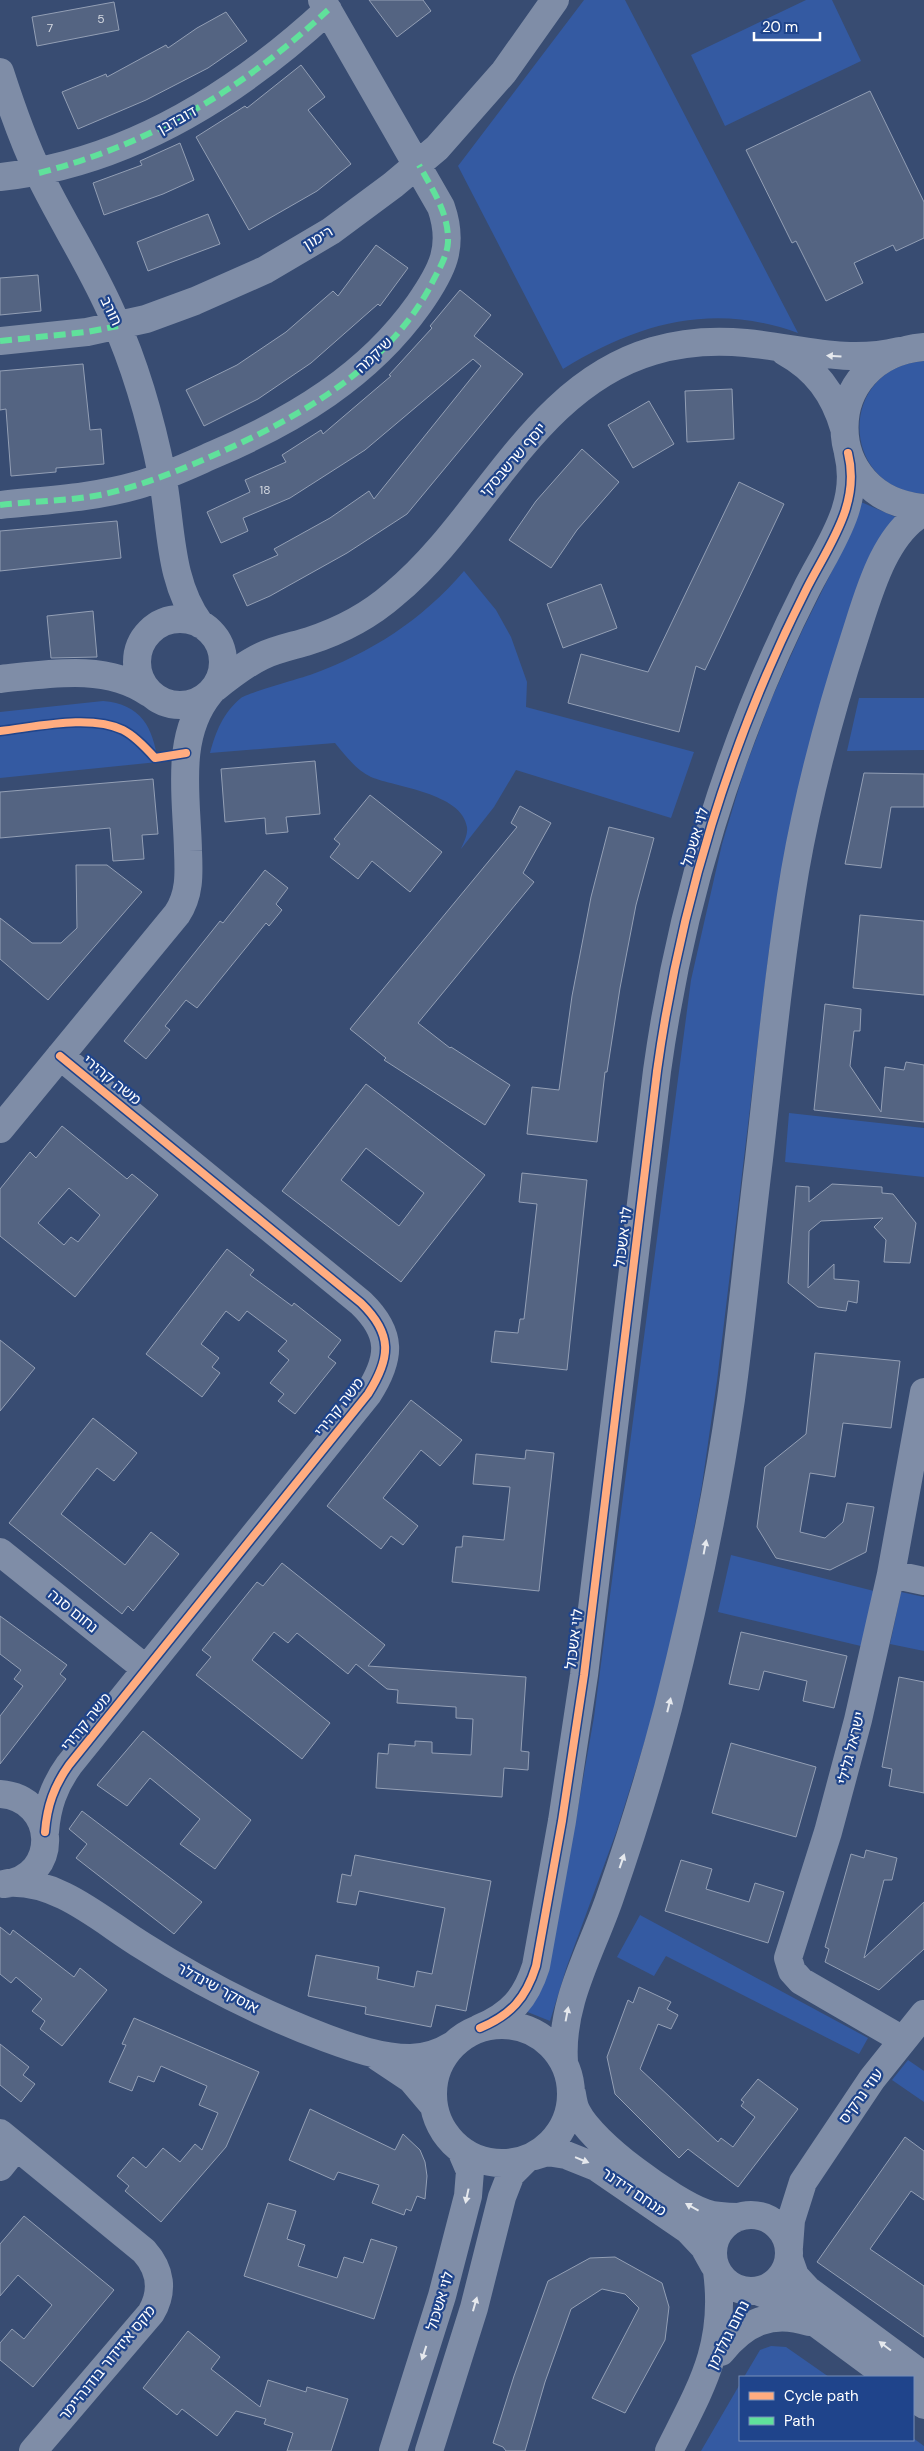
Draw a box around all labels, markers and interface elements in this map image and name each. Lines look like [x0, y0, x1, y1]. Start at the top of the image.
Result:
scale bar [754, 10, 820, 42]
house number: 5 [97, 11, 105, 27]
text: 20 m [762, 17, 798, 37]
house number: 7 [47, 20, 53, 36]
street label: דובדבן [154, 101, 200, 139]
street label: רימון [299, 221, 337, 255]
street label: חורב [96, 293, 126, 329]
street label: שיקמה [351, 332, 397, 378]
one-way arrow [826, 352, 842, 360]
street label: יוסף שרשבסקי [475, 419, 551, 501]
house number: 18 [259, 482, 271, 498]
street label: לוי אשכול [677, 805, 713, 869]
street label: משה קהירי [79, 1050, 145, 1110]
street label: לוי אשכול [609, 1206, 637, 1268]
street label: משה קהירי [310, 1373, 368, 1441]
one-way arrow [701, 1539, 709, 1555]
street label: נחום סנה [44, 1585, 102, 1637]
street label: לוי אשכול [560, 1608, 588, 1670]
street label: משה קהירי [56, 1689, 116, 1755]
one-way arrow [665, 1698, 673, 1713]
street label: ישראל גלילי [832, 1710, 870, 1786]
one-way arrow [619, 1853, 627, 1868]
street label: אוסקר שינדלר [174, 1958, 262, 2018]
one-way arrow [563, 2006, 571, 2021]
street label: עוזי נרקיס [834, 2064, 888, 2128]
one-way arrow [575, 2156, 590, 2164]
street label: מנחם דידנר [598, 2163, 670, 2221]
one-way arrow [463, 2189, 471, 2205]
one-way arrow [685, 2203, 699, 2211]
street label: לוי אשכול [422, 2269, 458, 2333]
one-way arrow [472, 2297, 480, 2312]
street label: נחום גולדמן [702, 2297, 754, 2373]
street label: מקס איזידור בודנהיימר [54, 2301, 160, 2425]
one-way arrow [879, 2341, 892, 2352]
one-way arrow [420, 2345, 428, 2360]
legend [739, 2376, 914, 2441]
text: Cycle path [784, 2386, 859, 2406]
text: Path [784, 2411, 815, 2431]

